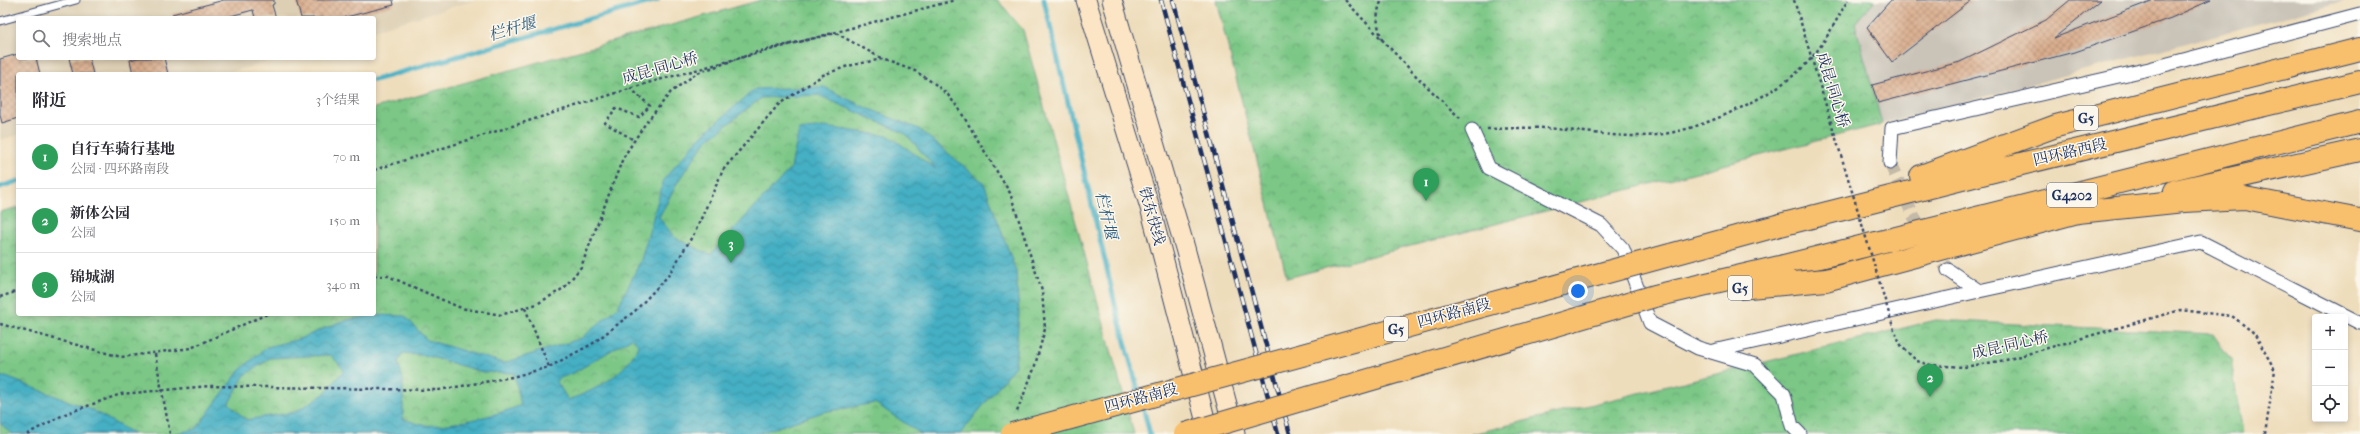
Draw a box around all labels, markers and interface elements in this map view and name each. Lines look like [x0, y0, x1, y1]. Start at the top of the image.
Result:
water label: 栏杆堰 [486, 12, 541, 44]
search box [16, 16, 376, 60]
icon: search [30, 27, 52, 49]
text: 搜索地点 [62, 31, 122, 49]
street label: 成昆·同心桥 [620, 49, 700, 87]
street label: 成昆·同心桥 [1813, 50, 1853, 130]
text: 附近 [32, 90, 66, 110]
text: 3个结果 [316, 92, 360, 107]
road number: G5 [2074, 106, 2098, 130]
street label: 四环路西段 [2031, 135, 2109, 169]
text: 自行车骑行基地 [70, 140, 175, 158]
text: 1 [43, 149, 47, 164]
text: 70 m [333, 149, 360, 164]
text: 公园 · 四环路南段 [70, 161, 169, 176]
pin: 1 [1413, 168, 1439, 201]
road number: G4202 [2047, 183, 2097, 207]
street label: 铁东快线 [1135, 185, 1169, 247]
water label: 栏杆堰 [1092, 190, 1122, 244]
text: 新体公园 [70, 204, 130, 222]
text: 2 [42, 213, 48, 228]
text: 150 m [329, 213, 360, 228]
text: 公园 [70, 225, 96, 240]
pin: 3 [718, 230, 744, 263]
text: 锦城湖 [70, 268, 115, 286]
road number: G5 [1728, 276, 1752, 300]
text: 3 [42, 277, 48, 292]
text: 340 m [326, 277, 360, 292]
your location [1568, 281, 1588, 301]
text: 公园 [70, 289, 96, 304]
street label: 四环路南段 [1415, 295, 1493, 331]
map controls [2312, 314, 2348, 422]
button: + [2312, 314, 2348, 350]
road number: G5 [1384, 317, 1408, 341]
street label: 成昆·同心桥 [1970, 327, 2050, 363]
button: − [2312, 350, 2348, 386]
pin: 2 [1917, 364, 1943, 397]
street label: 四环路南段 [1102, 380, 1180, 416]
button: locate [2312, 386, 2348, 422]

